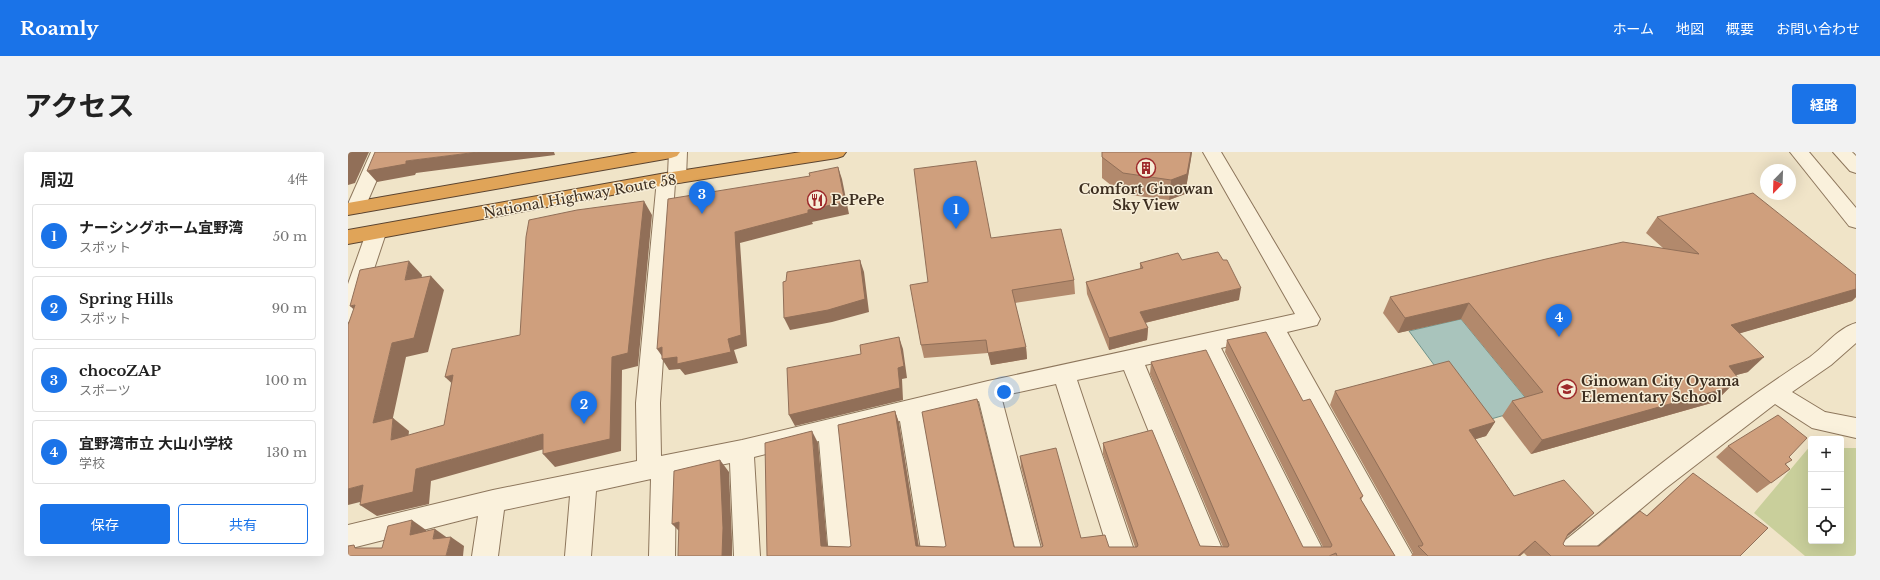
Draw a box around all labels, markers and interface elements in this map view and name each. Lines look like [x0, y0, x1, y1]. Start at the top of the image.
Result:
text: Roamly [20, 17, 99, 40]
text: ホーム [1612, 20, 1654, 38]
text: 地図 [1676, 20, 1704, 38]
text: 概要 [1726, 20, 1754, 38]
text: お問い合わせ [1776, 20, 1860, 38]
button: 経路 [1792, 84, 1856, 124]
text: アクセス [24, 89, 135, 124]
building icon: Comfort Ginowan Sky View [1135, 157, 1157, 179]
north arrow [1760, 164, 1796, 200]
text: 周辺 [40, 170, 74, 191]
street label: National Highway Route 58 [482, 170, 678, 222]
text: 4件 [287, 171, 308, 188]
place label: Comfort Ginowan Sky View [1079, 180, 1213, 214]
pin: 3 [689, 181, 715, 214]
restaurant icon: PePePe [806, 189, 828, 211]
place label: PePePe [831, 191, 884, 209]
pin: 1 [943, 196, 969, 229]
text: ナーシングホーム宜野湾 [79, 218, 243, 237]
text: 1 [51, 228, 57, 245]
text: 50 m [273, 228, 307, 245]
text: スポット [79, 239, 131, 256]
text: Spring Hills [79, 289, 173, 308]
text: 2 [50, 300, 58, 317]
text: 90 m [272, 300, 307, 317]
pin: 4 [1546, 304, 1572, 337]
text: スポット [79, 310, 131, 327]
text: chocoZAP [79, 361, 161, 380]
text: 3 [50, 372, 58, 389]
text: 100 m [265, 372, 307, 389]
place label: Ginowan City Oyama Elementary School [1581, 372, 1740, 406]
school or university icon: Ginowan City Oyama Elementary School [1556, 378, 1578, 400]
text: スポーツ [79, 382, 131, 399]
your location [994, 382, 1014, 402]
pin: 2 [571, 391, 597, 424]
text: 宜野湾市立 大山小学校 [79, 434, 233, 453]
map controls [1808, 436, 1844, 544]
button: + [1808, 436, 1844, 472]
text: 4 [50, 444, 58, 461]
text: 130 m [266, 444, 307, 461]
text: 学校 [79, 455, 105, 472]
button: − [1808, 472, 1844, 508]
button: 保存 [40, 504, 170, 544]
button: 共有 [178, 504, 308, 544]
button: locate [1808, 508, 1844, 544]

